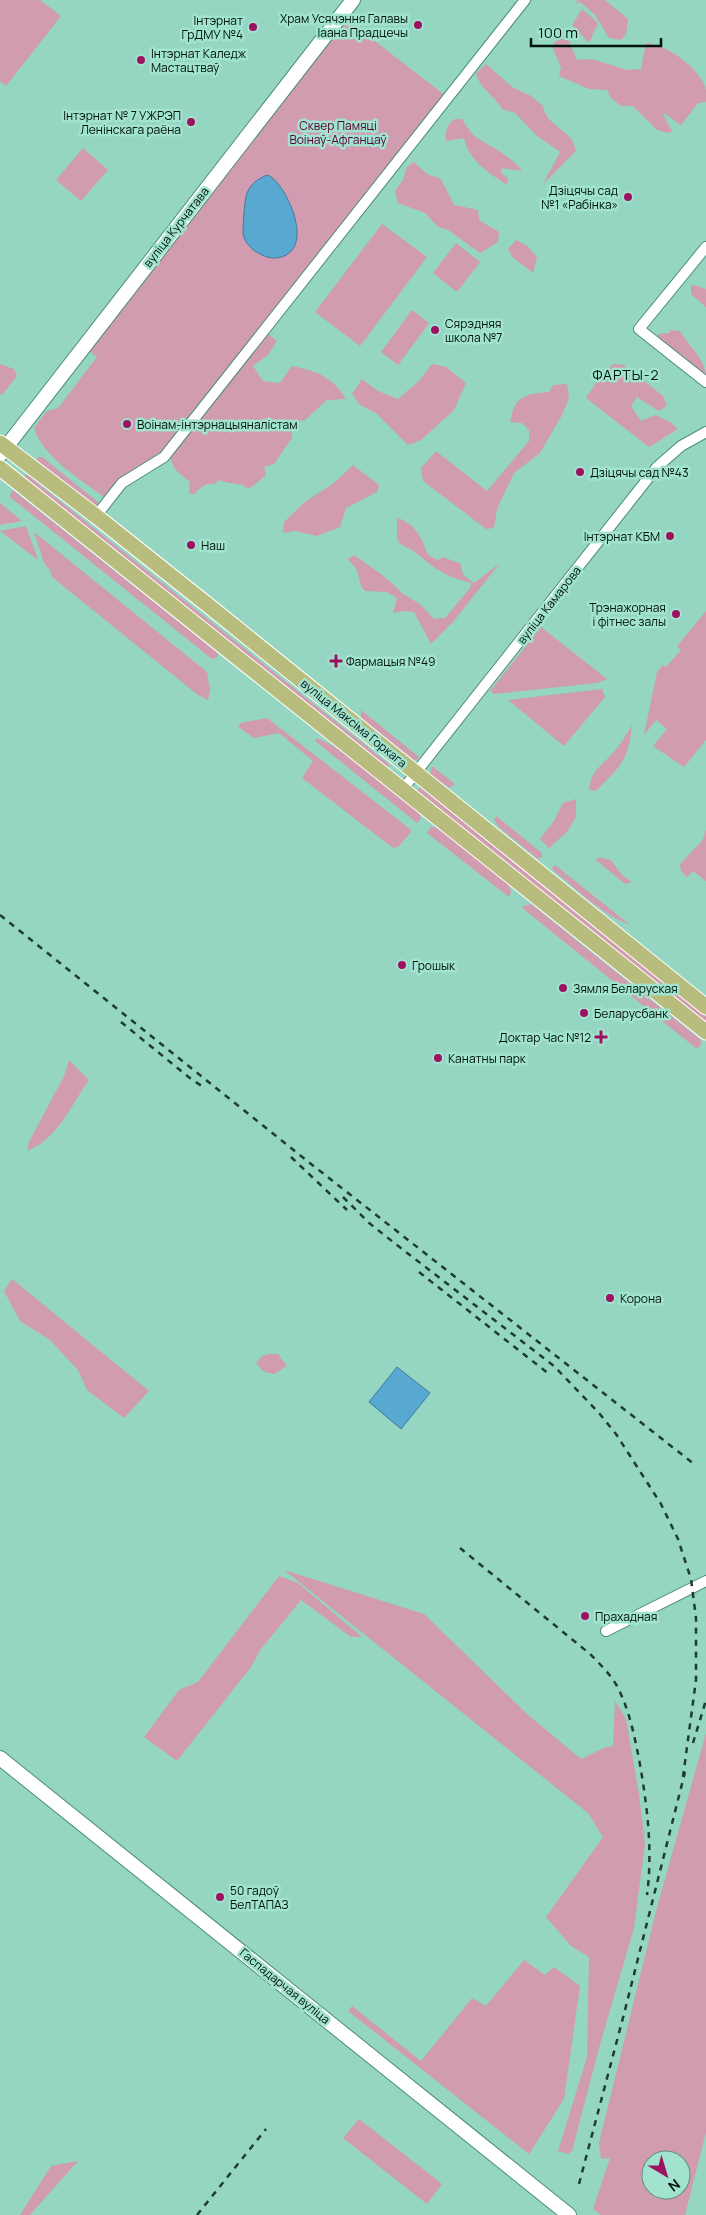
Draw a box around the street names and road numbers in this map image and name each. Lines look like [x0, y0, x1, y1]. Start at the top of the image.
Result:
street label: вуліца Курчатава [139, 183, 213, 271]
street label: вуліца Камарова [513, 562, 585, 648]
street label: вуліца Максіма Горкага [297, 675, 411, 771]
street label: Гаспадарчая вуліца [236, 1944, 334, 2028]

